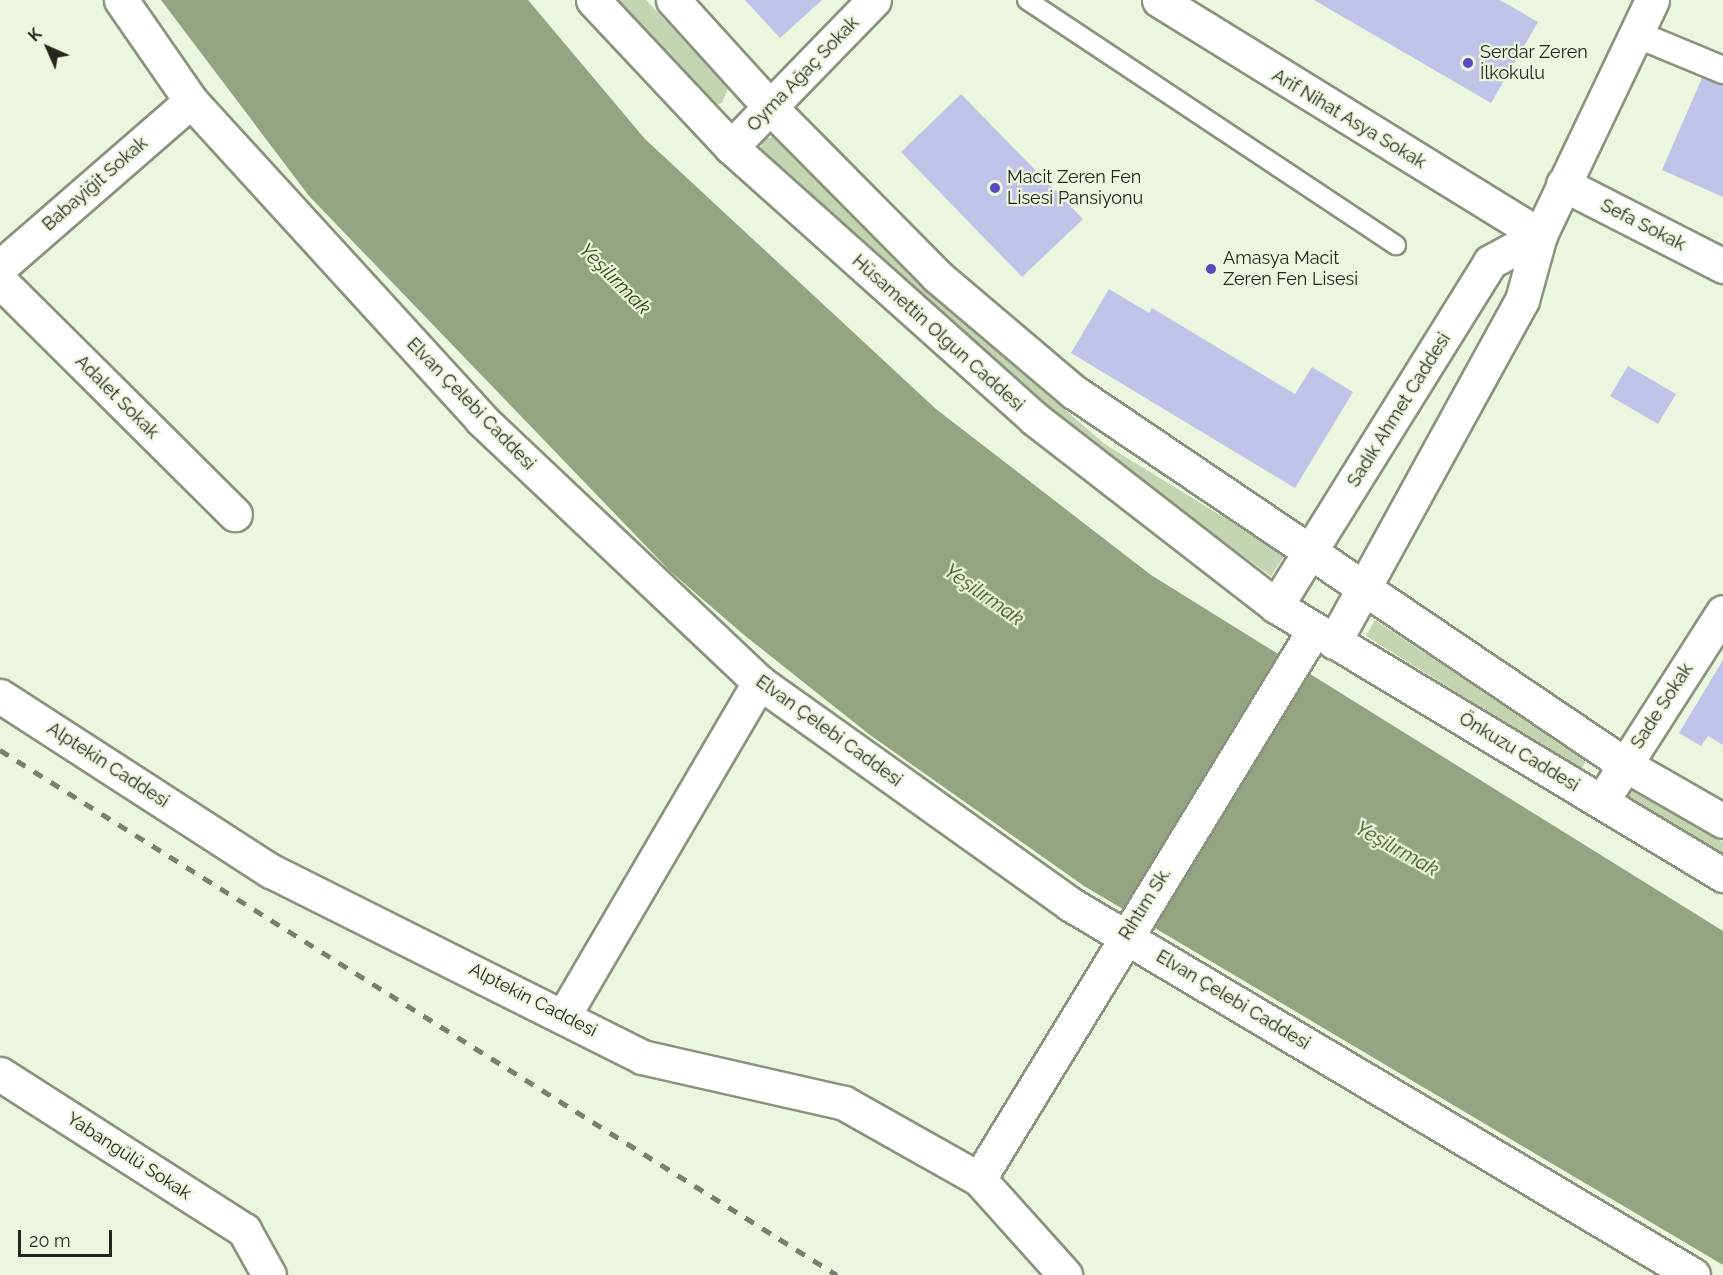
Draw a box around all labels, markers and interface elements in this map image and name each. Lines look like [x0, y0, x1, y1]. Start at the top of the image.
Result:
street label: Oyma Ağaç Sokak [742, 12, 864, 136]
north arrow [18, 18, 78, 78]
text: K [24, 24, 45, 45]
place label: Serdar Zeren İlkokulu [1480, 42, 1588, 84]
marker: Serdar Zeren İlkokulu [1461, 56, 1475, 70]
street label: Arif Nihat Asya Sokak [1268, 64, 1430, 174]
street label: Babayiğit Sokak [38, 132, 152, 236]
place label: Macit Zeren Fen Lisesi Pansiyonu [1007, 167, 1143, 210]
marker: Macit Zeren Fen Lisesi Pansiyonu [988, 181, 1002, 195]
street label: Sefa Sokak [1597, 194, 1689, 256]
water label: Yeşilırmak [574, 238, 656, 320]
place label: Amasya Macit Zeren Fen Lisesi [1223, 248, 1358, 290]
street label: Hüsamettin Olgun Caddesi [848, 250, 1028, 416]
marker: Amasya Macit Zeren Fen Lisesi [1204, 262, 1218, 276]
street label: Sadık Ahmet Caddesi [1343, 329, 1455, 491]
street label: Elvan Çelebi Caddesi [402, 333, 540, 475]
street label: Adalet Sokak [71, 351, 163, 443]
water label: Yeşilırmak [940, 559, 1028, 631]
street label: Sade Sokak [1626, 659, 1698, 753]
street label: Elvan Çelebi Caddesi [752, 671, 906, 791]
street label: Önkuzu Caddesi [1455, 708, 1583, 796]
street label: Alptekin Caddesi [43, 718, 173, 812]
water label: Yeşilırmak [1351, 816, 1443, 882]
street label: Rıhtım Sk. [1114, 864, 1176, 944]
street label: Elvan Çelebi Caddesi [1152, 946, 1314, 1054]
street label: Alptekin Caddesi [465, 958, 601, 1042]
street label: Yabangülü Sokak [63, 1108, 195, 1204]
scale bar [21, 1218, 116, 1256]
text: 20 m [29, 1230, 71, 1251]

